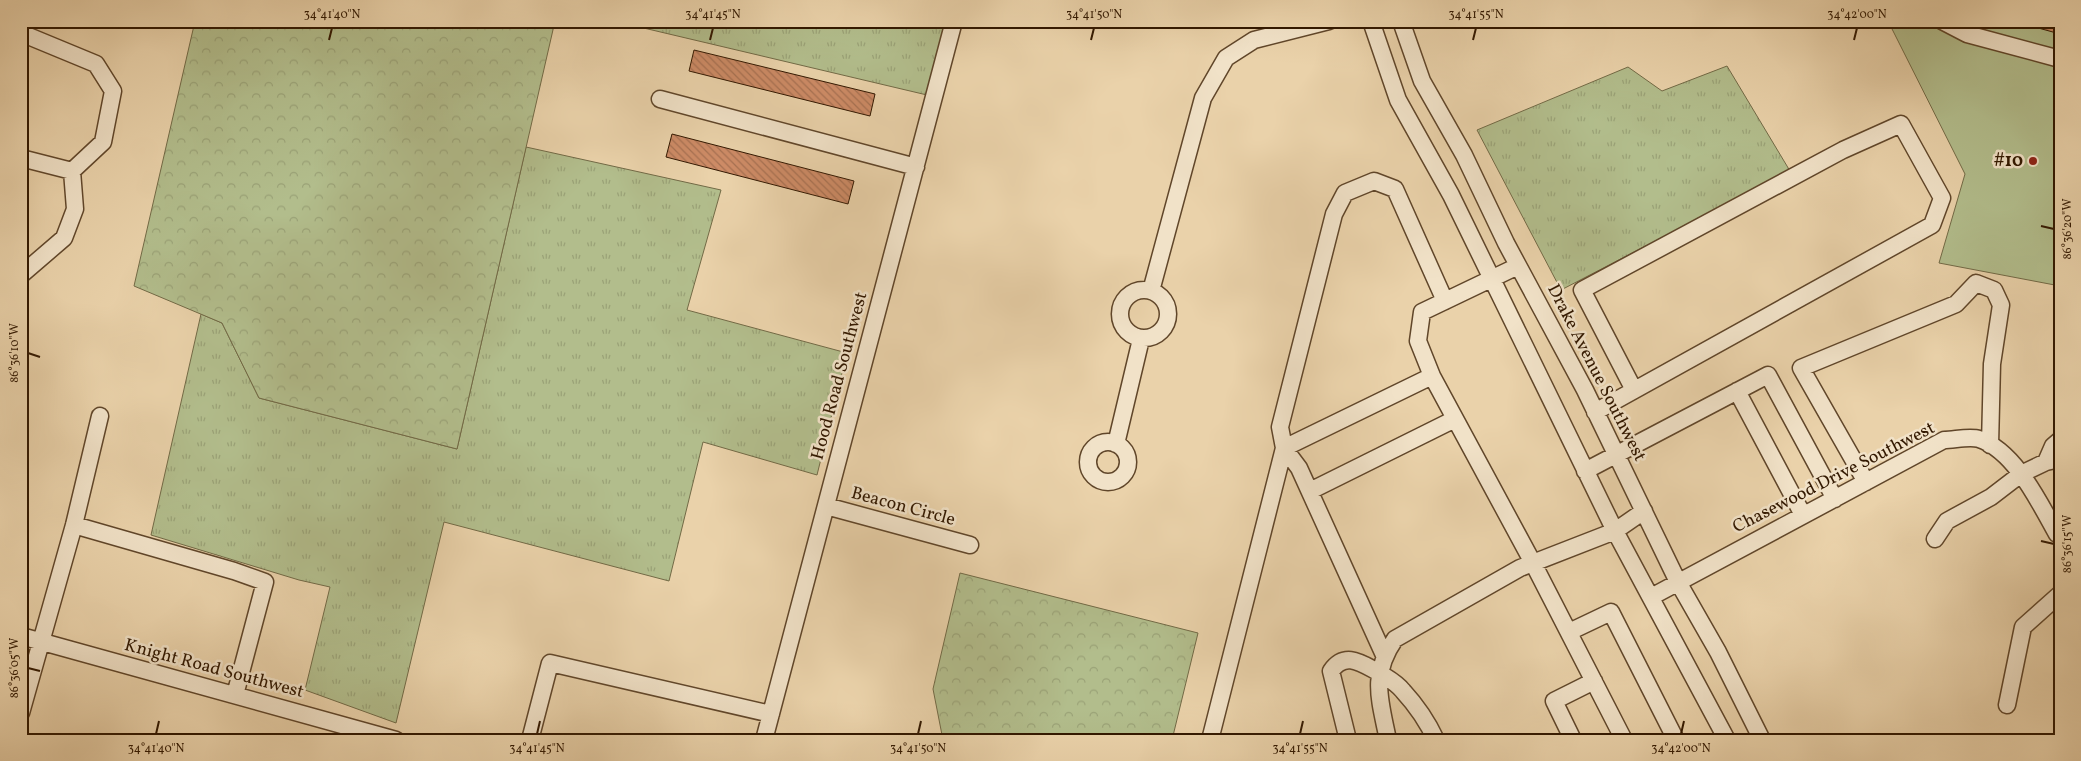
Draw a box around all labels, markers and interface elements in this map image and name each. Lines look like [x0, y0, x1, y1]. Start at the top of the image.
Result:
text: 34°41'40"N [304, 7, 360, 23]
text: 34°41'45"N [685, 7, 741, 23]
text: 34°41'50"N [1066, 7, 1122, 23]
text: 34°41'55"N [1448, 7, 1504, 23]
text: 34°42'00"N [1827, 7, 1887, 23]
place label: #10 [1994, 149, 2023, 174]
marker: #10 [2027, 155, 2039, 167]
text: 86°36'20"W [2060, 198, 2076, 260]
street label: Drake Avenue Southwest [1540, 280, 1652, 466]
street label: Hood Road Southwest [806, 289, 874, 463]
text: 86°36'10"W [7, 323, 23, 383]
street label: Chasewood Drive Southwest [1729, 416, 1939, 540]
street label: Beacon Circle [848, 481, 958, 533]
text: 86°36'15"W [2060, 515, 2076, 573]
street label: Knight Road Southwest [122, 633, 306, 705]
text: 86°36'05"W [7, 638, 23, 698]
text: 34°41'40"N [128, 741, 184, 757]
text: 34°41'45"N [509, 741, 565, 757]
text: 34°41'50"N [890, 741, 946, 757]
text: 34°41'55"N [1272, 741, 1328, 757]
text: 34°42'00"N [1651, 741, 1711, 757]

